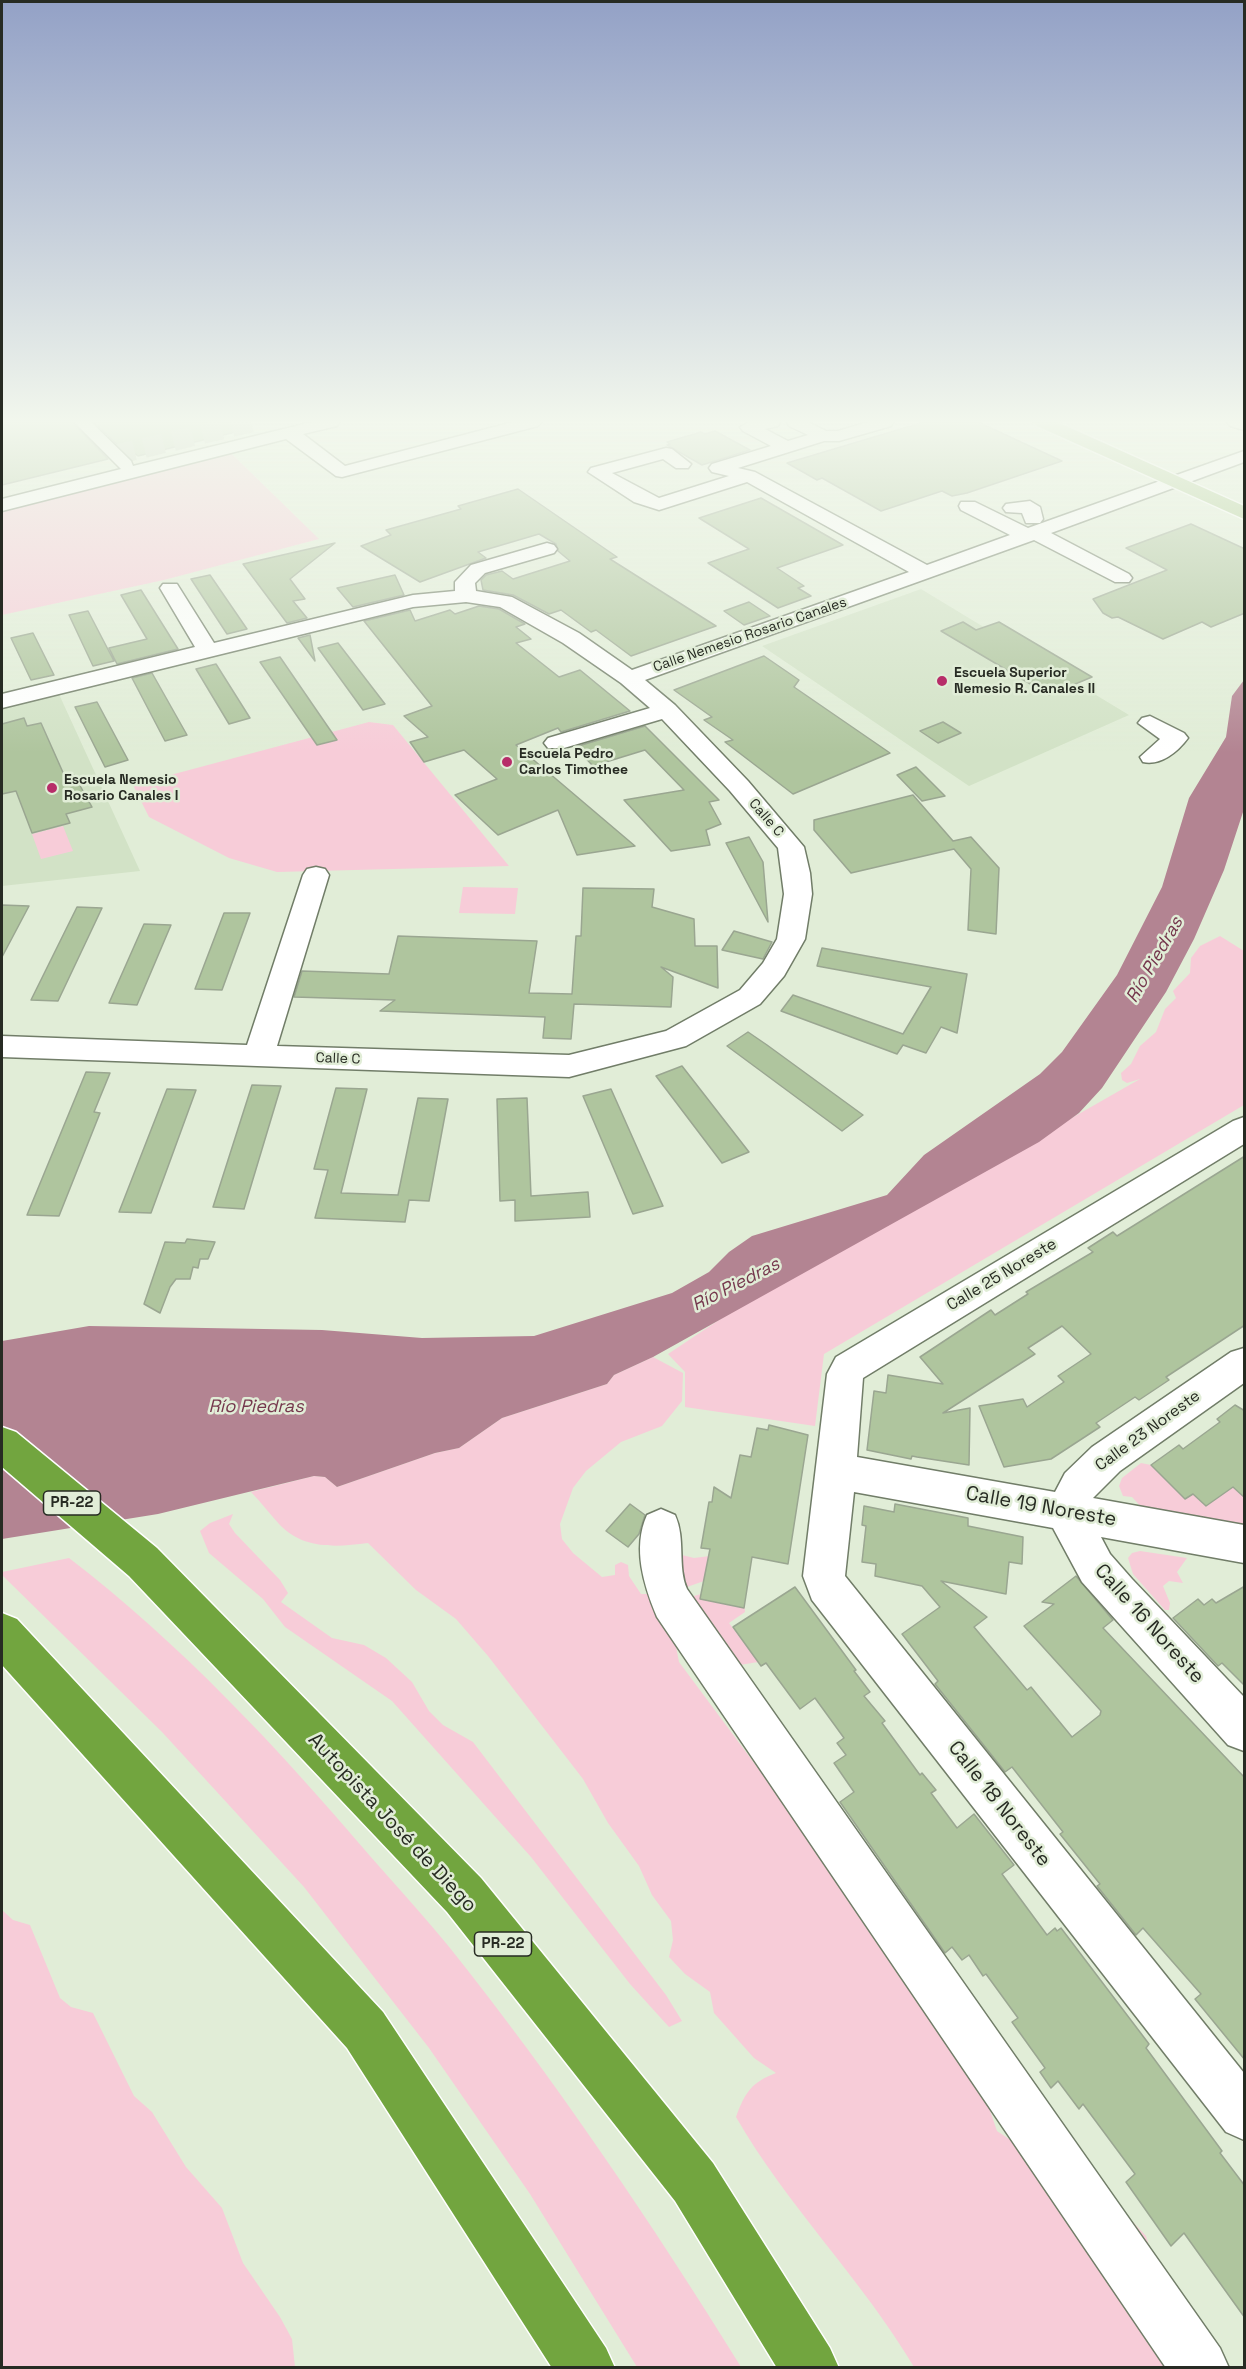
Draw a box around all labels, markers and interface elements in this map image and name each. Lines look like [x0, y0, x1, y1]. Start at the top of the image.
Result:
street label: Calle Nemesio Rosario Canales [651, 594, 849, 676]
place label: Escuela Superior Nemesio R. Canales II [954, 665, 1095, 698]
marker: Escuela Superior Nemesio R. Canales II [935, 674, 949, 688]
place label: Escuela Pedro Carlos Timothee [519, 746, 628, 778]
marker: Escuela Pedro Carlos Timothee [500, 755, 514, 769]
place label: Escuela Nemesio Rosario Canales I [64, 772, 178, 804]
marker: Escuela Nemesio Rosario Canales I [45, 781, 59, 795]
street label: Calle C [745, 796, 787, 840]
water label: Río Piedras [1122, 913, 1188, 1007]
street label: Calle C [315, 1050, 361, 1068]
street label: Calle 25 Noreste [944, 1235, 1060, 1315]
water label: Río Piedras [689, 1254, 783, 1316]
street label: Calle 23 Noreste [1092, 1387, 1204, 1475]
water label: Río Piedras [208, 1396, 304, 1418]
street label: Calle 19 Noreste [964, 1482, 1118, 1532]
road number: PR-22 [44, 1491, 100, 1515]
street label: Calle 16 Noreste [1089, 1559, 1209, 1689]
street label: Autopista José de Diego [303, 1728, 481, 1918]
street label: Calle 18 Noreste [943, 1736, 1055, 1872]
road number: PR-22 [474, 1932, 532, 1956]

